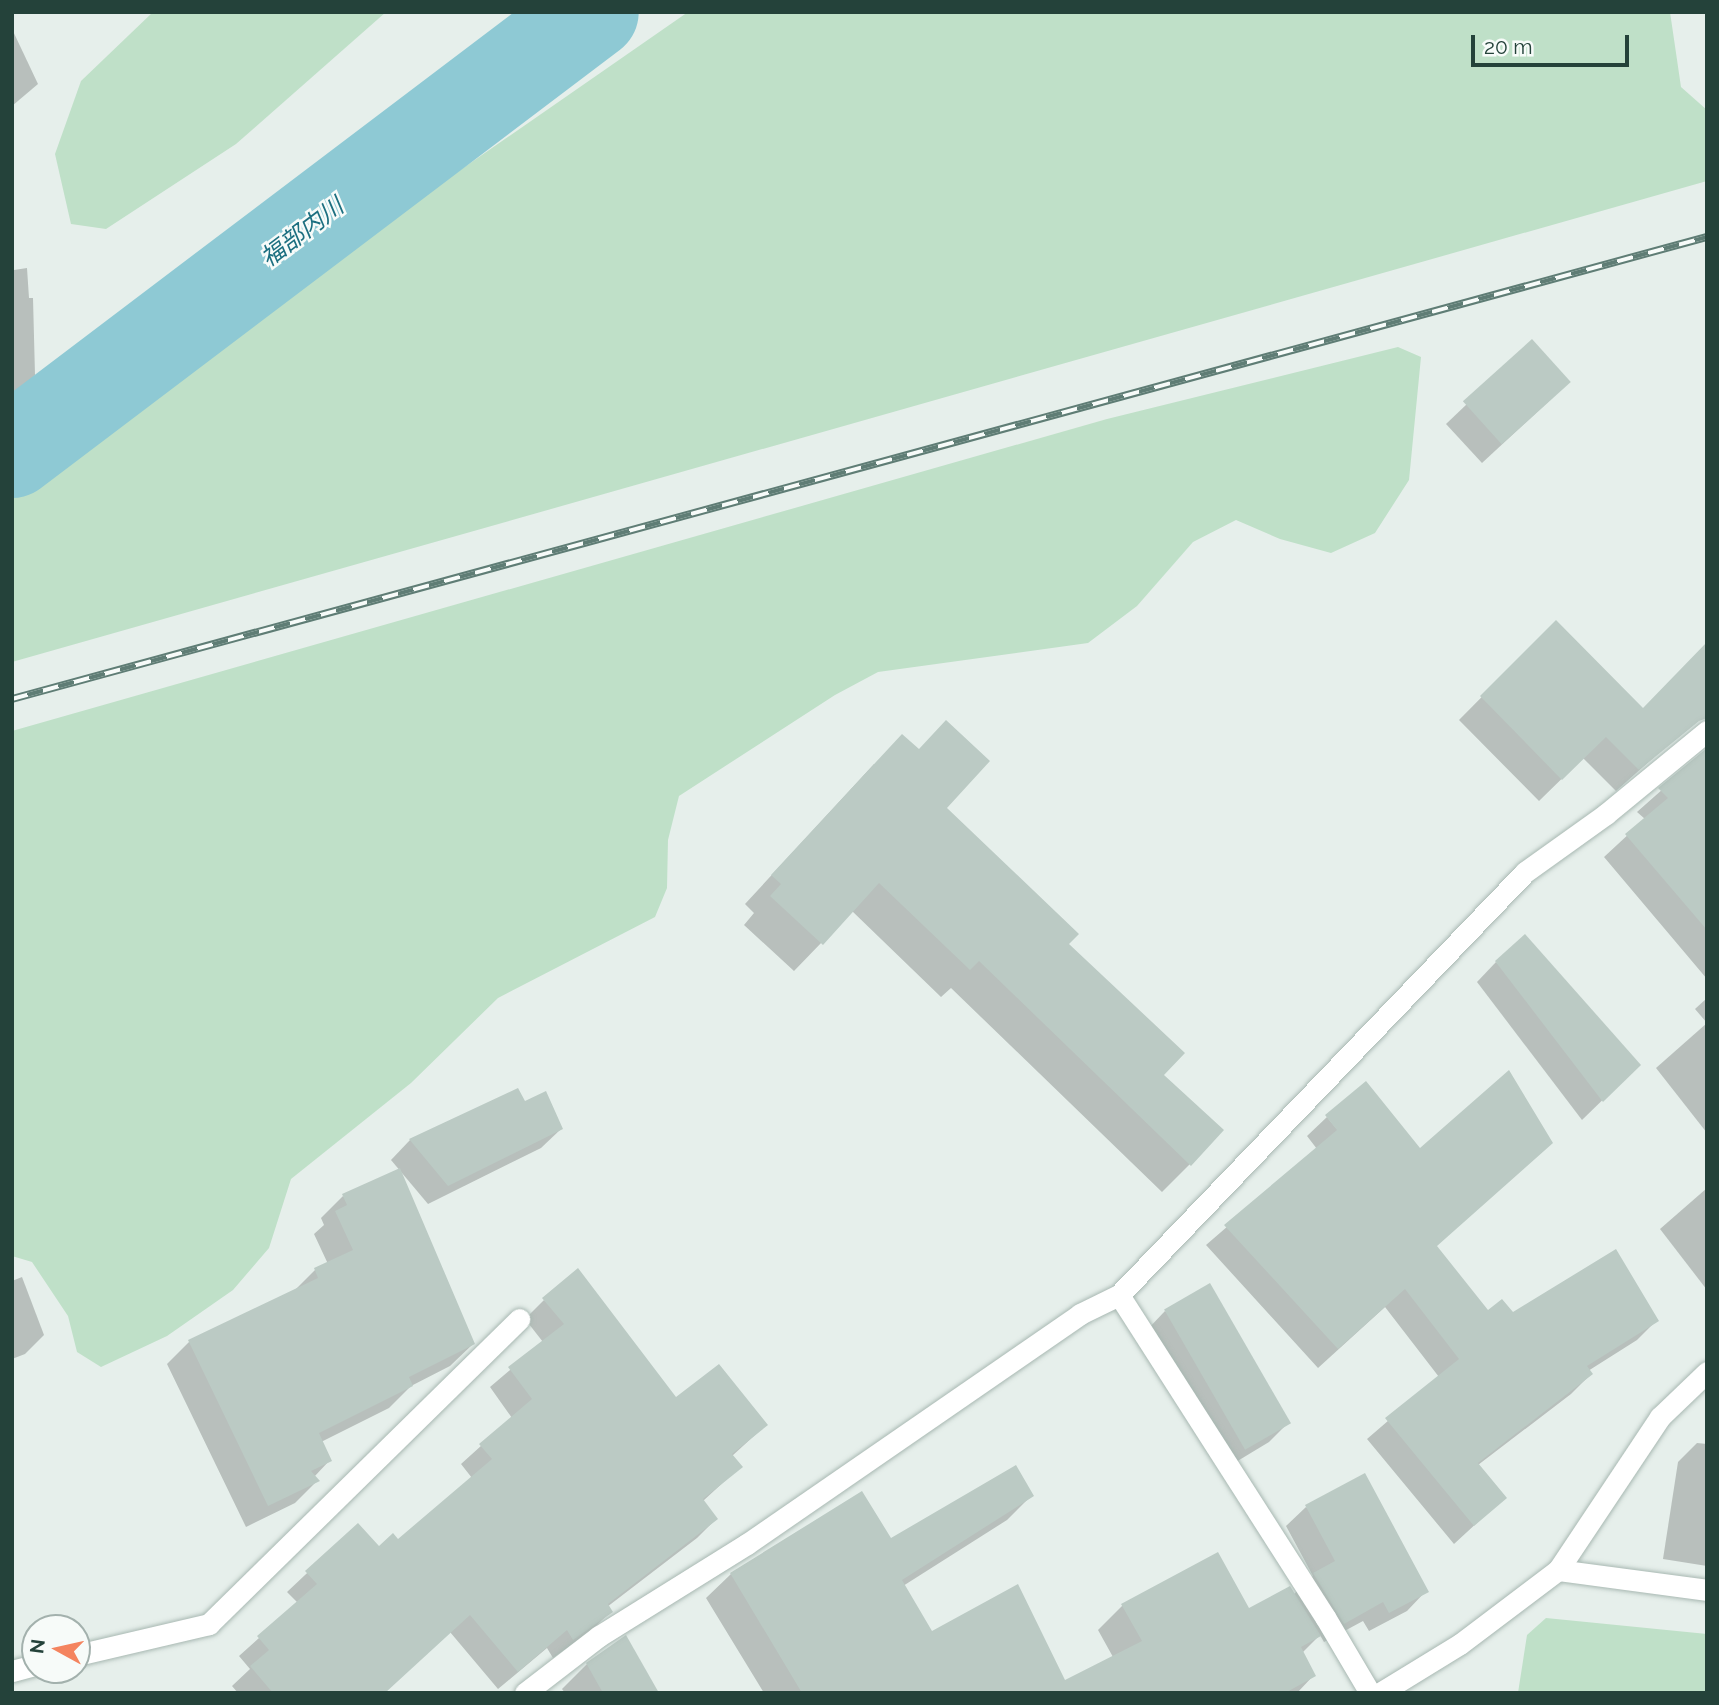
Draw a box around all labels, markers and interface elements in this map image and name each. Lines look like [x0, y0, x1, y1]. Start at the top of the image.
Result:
scale bar [1474, 21, 1632, 65]
text: 20 m [1484, 34, 1532, 59]
water label: 福部内川 [255, 192, 349, 272]
north arrow [21, 1614, 91, 1684]
text: N [25, 1638, 49, 1655]

